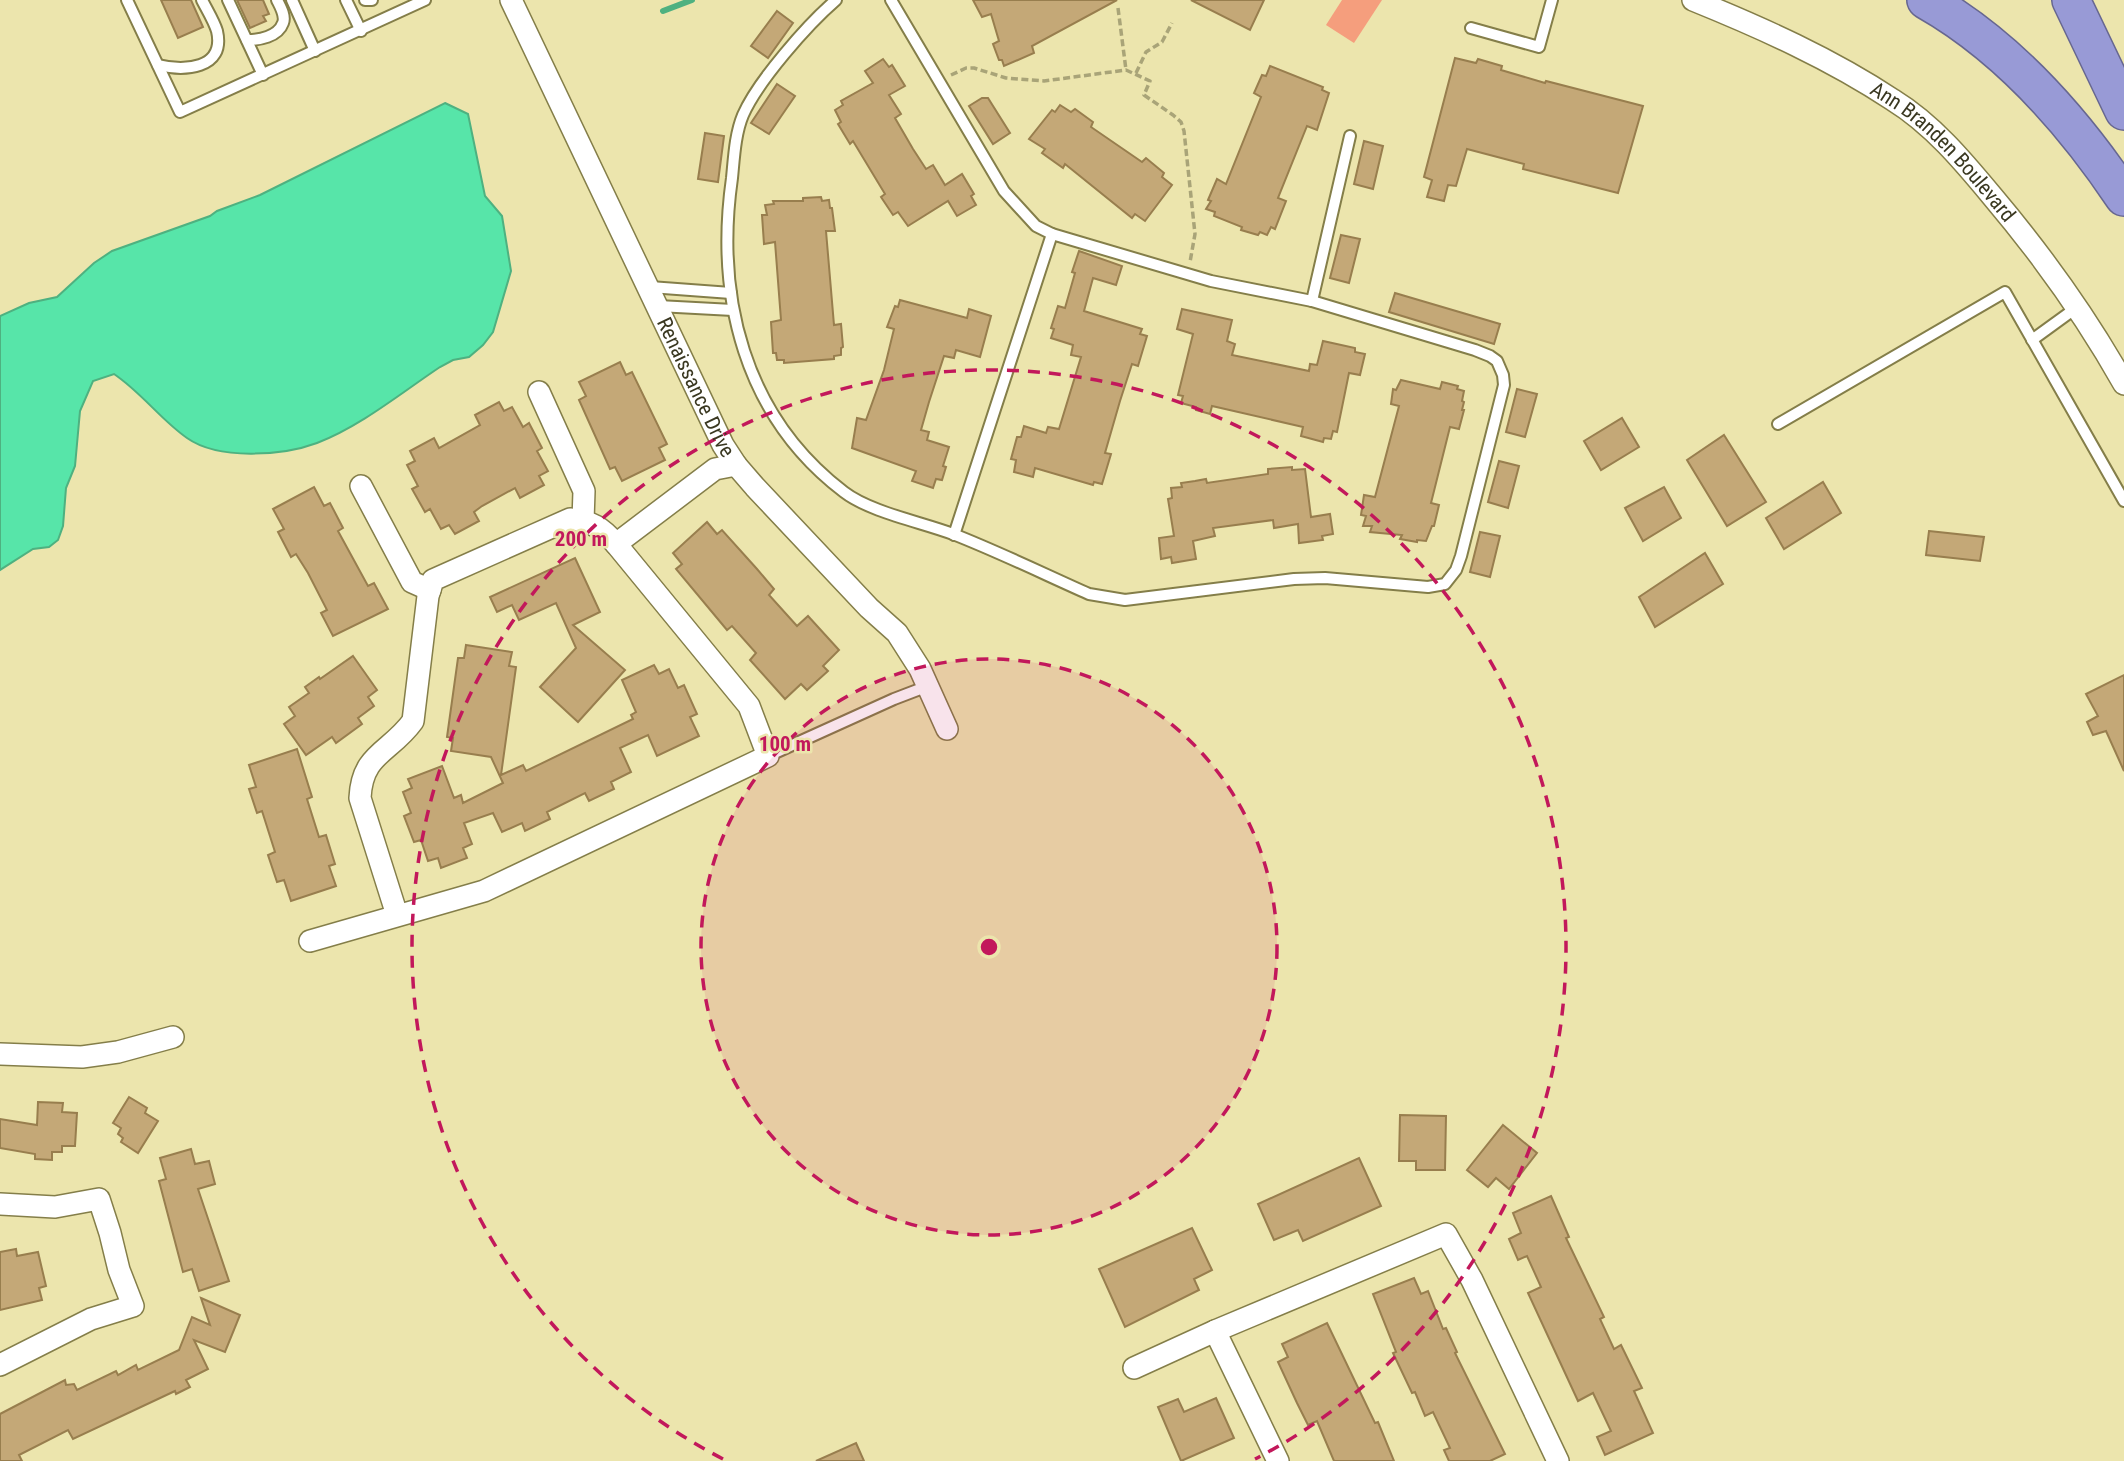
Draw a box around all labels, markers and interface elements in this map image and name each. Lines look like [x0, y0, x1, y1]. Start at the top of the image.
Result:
street label: Ann Branden Boulevard [1866, 77, 2020, 226]
street label: Renaissance Drive [652, 314, 740, 462]
text: 200 m [555, 527, 607, 551]
text: 100 m [759, 732, 811, 756]
centre of rings [977, 935, 1001, 959]

